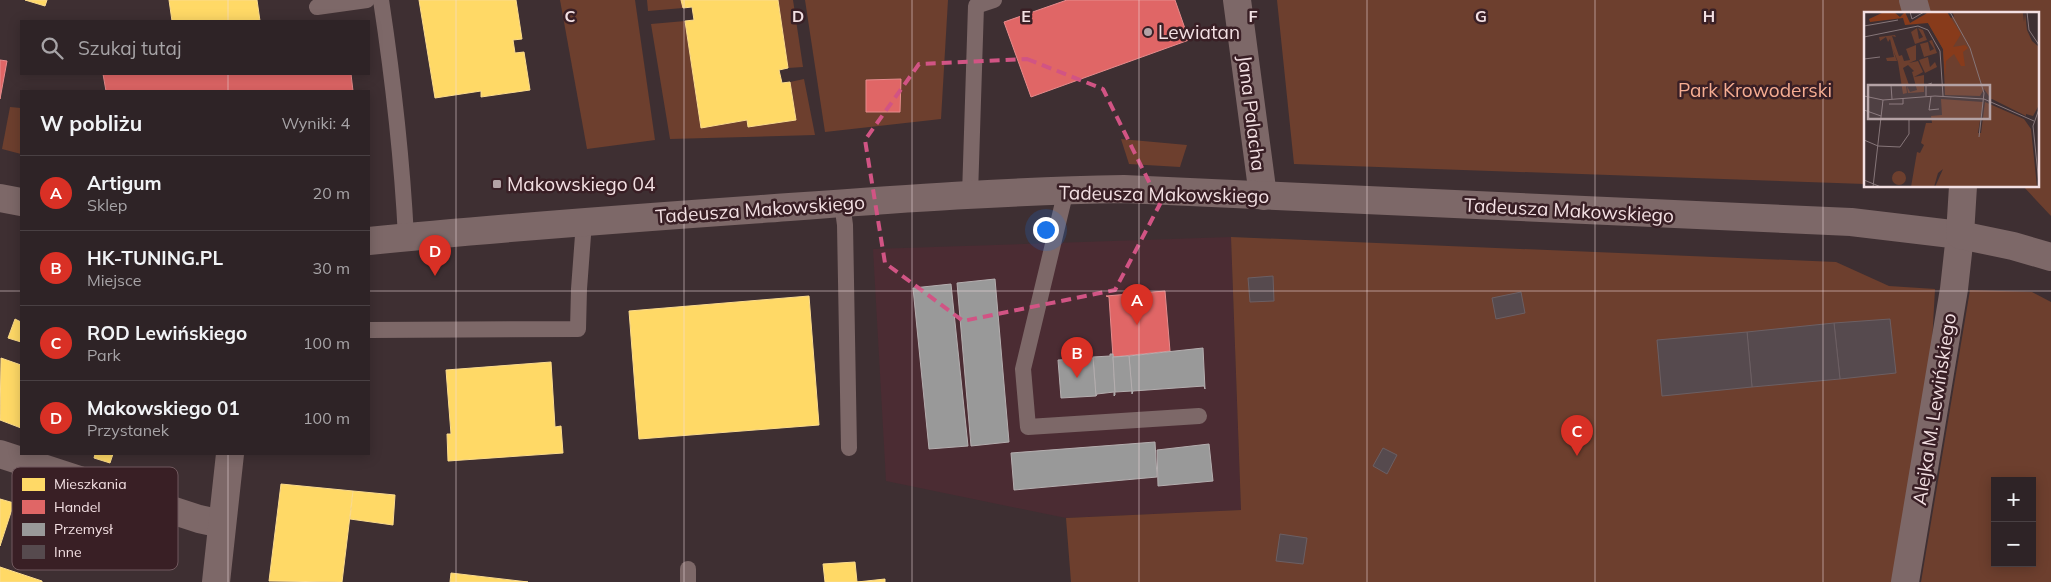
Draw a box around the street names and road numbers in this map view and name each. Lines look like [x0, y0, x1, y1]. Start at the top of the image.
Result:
street label: Jana Palacha [1233, 54, 1271, 172]
street label: Tadeusza Makowskiego [1059, 180, 1269, 208]
street label: Tadeusza Makowskiego [654, 190, 866, 228]
street label: Tadeusza Makowskiego [1463, 193, 1675, 227]
street label: Alejka M. Lewińskiego [1907, 311, 1961, 507]

